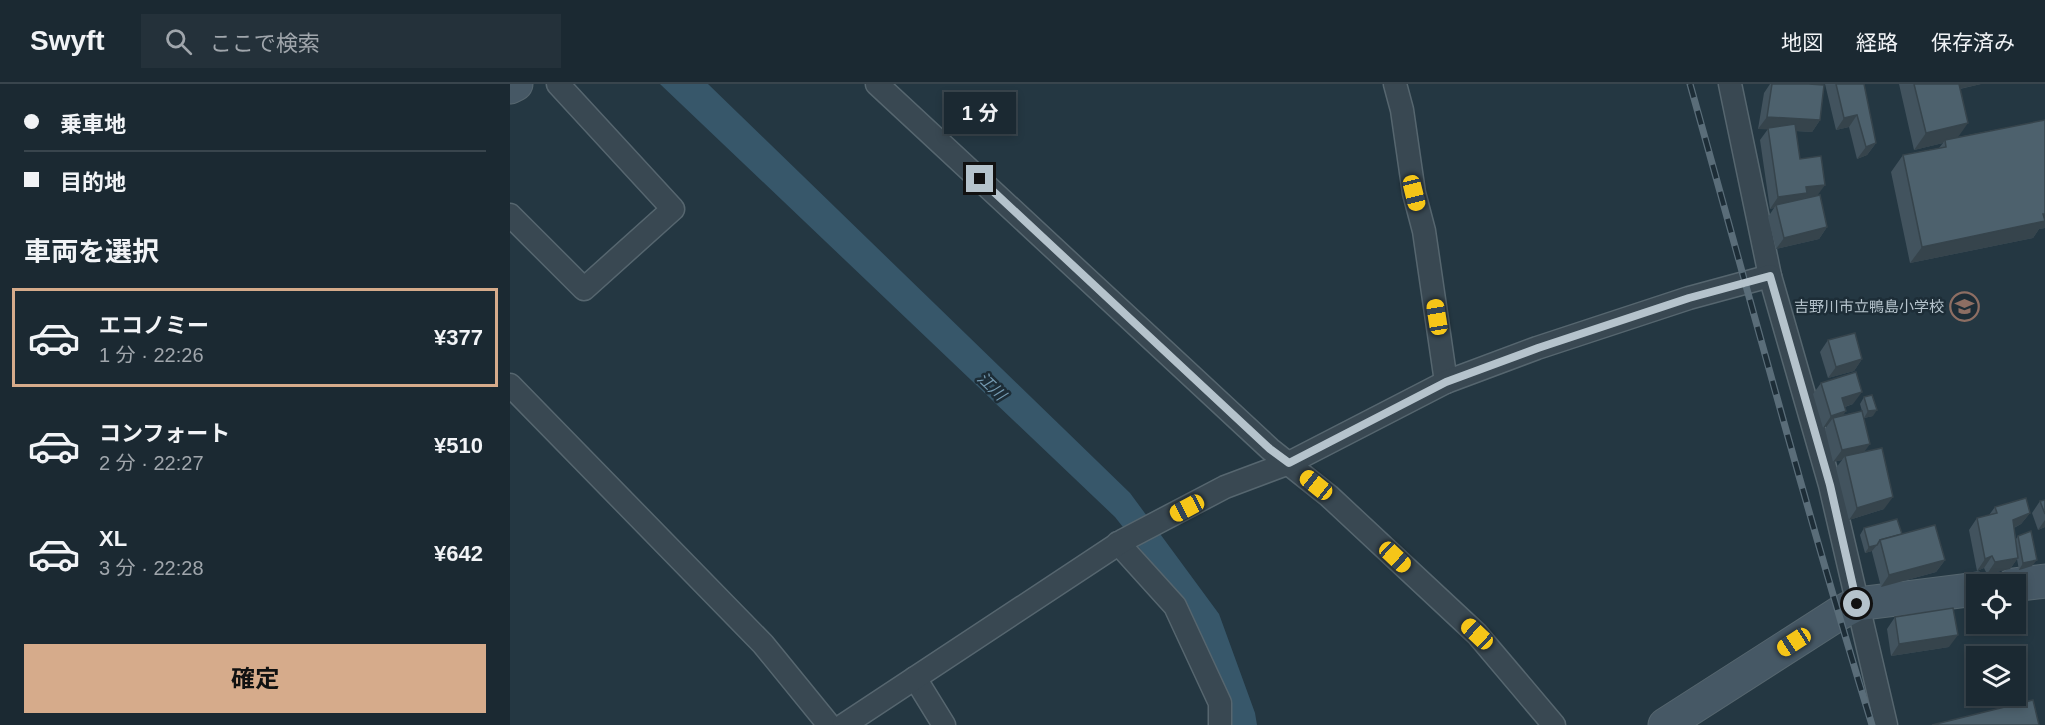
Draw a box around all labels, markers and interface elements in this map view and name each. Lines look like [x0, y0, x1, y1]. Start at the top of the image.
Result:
search box [141, 14, 561, 68]
text: Swyft [30, 25, 105, 56]
icon: search [162, 25, 195, 58]
text: ここで検索 [210, 31, 320, 56]
text: 地図 [1781, 31, 1823, 54]
text: 経路 [1856, 31, 1898, 54]
text: 保存済み [1931, 31, 2015, 54]
callout: 1 分 [944, 92, 1016, 134]
text: 1 分 [962, 102, 998, 124]
text: 乗車地 [60, 112, 126, 137]
route end [966, 165, 993, 192]
text: 目的地 [60, 170, 126, 195]
car [1401, 173, 1427, 213]
text: 車両を選択 [24, 237, 159, 267]
school or university icon: 吉野川市立鴨島小学校 [1949, 291, 1981, 323]
car [1425, 298, 1449, 336]
place label: 吉野川市立鴨島小学校 [1794, 298, 1944, 315]
icon: car [27, 311, 81, 365]
text: エコノミー [99, 313, 209, 338]
text: ¥377 [434, 325, 483, 350]
text: 1 分 · 22:26 [99, 344, 204, 366]
water label: 江川 [974, 369, 1010, 405]
icon: car [27, 419, 81, 473]
text: コンフォート [99, 421, 230, 446]
text: ¥510 [434, 433, 483, 458]
text: 2 分 · 22:27 [99, 452, 204, 474]
car [1296, 467, 1336, 503]
car [1167, 492, 1207, 524]
text: XL [99, 526, 127, 551]
icon: car [27, 527, 81, 581]
car [1376, 538, 1414, 576]
text: ¥642 [434, 541, 483, 566]
text: 3 分 · 22:28 [99, 557, 204, 579]
map controls [1966, 574, 2026, 706]
button: locate [1966, 574, 2026, 634]
route start [1843, 590, 1870, 617]
car [1458, 615, 1496, 653]
car [1774, 625, 1814, 659]
button: 確定 [24, 644, 486, 713]
button: layers [1966, 646, 2026, 706]

